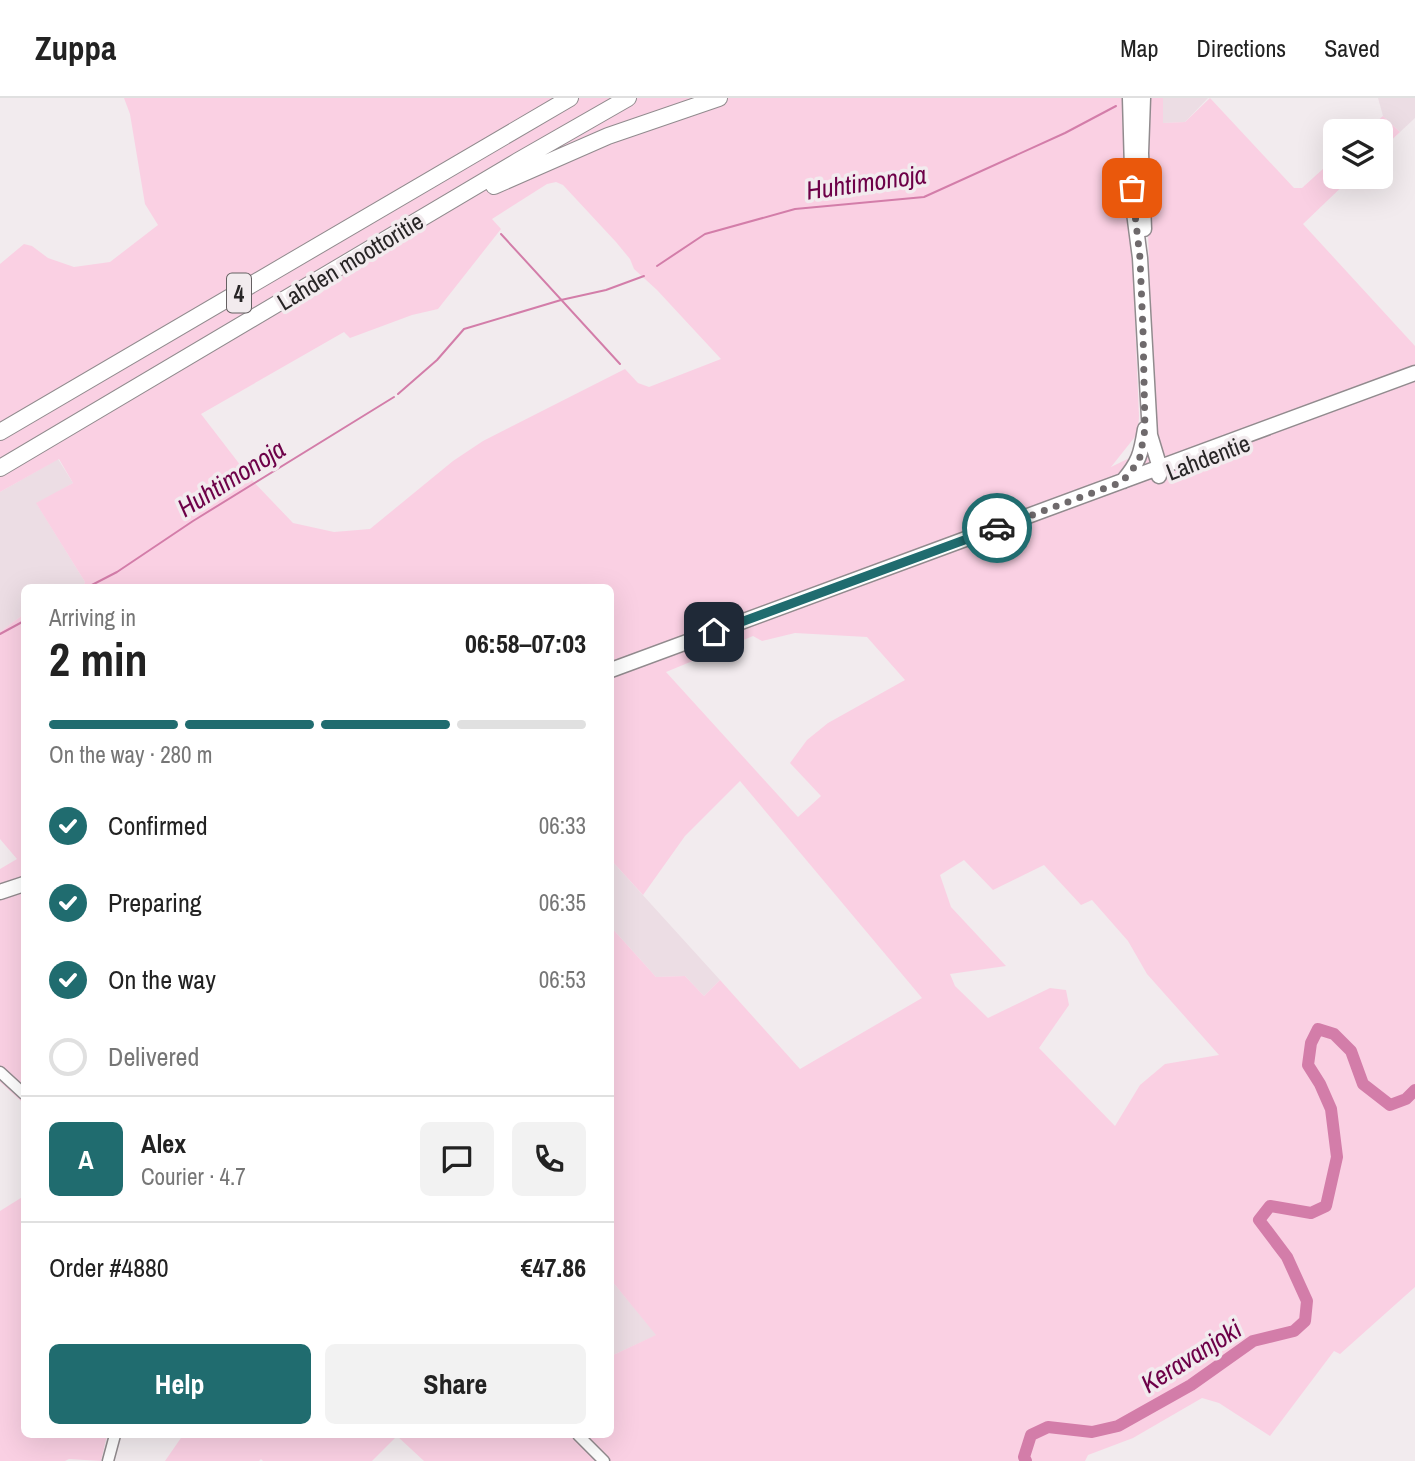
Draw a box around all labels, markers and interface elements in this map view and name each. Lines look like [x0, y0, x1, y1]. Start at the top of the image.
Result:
text: Zuppa [35, 26, 116, 70]
text: Map [1120, 32, 1158, 64]
text: Directions [1196, 32, 1286, 64]
text: Saved [1324, 32, 1380, 64]
map controls [1323, 119, 1393, 189]
button: layers [1323, 119, 1393, 189]
water label: Huhtimonoja [804, 156, 928, 208]
pin [1102, 158, 1162, 218]
icon: bag [1113, 169, 1151, 207]
street label: Lahden moottoritie [271, 205, 429, 317]
road number: 4 [227, 274, 251, 312]
street label: Lahdentie [1161, 426, 1255, 488]
water label: Huhtimonoja [170, 431, 292, 525]
courier [962, 493, 1032, 563]
icon: car [978, 509, 1016, 547]
text: Arriving in [49, 602, 136, 633]
pin [684, 602, 744, 662]
icon: home [695, 613, 733, 651]
text: 06:58–07:03 [465, 626, 586, 661]
text: 2 min [49, 628, 148, 690]
text: On the way · 280 m [49, 739, 213, 770]
icon: check [49, 807, 87, 845]
text: Confirmed [108, 808, 208, 843]
text: 06:33 [539, 810, 586, 841]
icon: check [49, 884, 87, 922]
text: Preparing [108, 885, 202, 920]
text: 06:35 [539, 887, 586, 918]
icon: check [49, 961, 87, 999]
text: On the way [108, 962, 216, 997]
text: 06:53 [539, 964, 586, 995]
text: Delivered [108, 1039, 199, 1074]
button: chat [420, 1122, 494, 1196]
button: phone [512, 1122, 586, 1196]
text: Alex [141, 1126, 186, 1161]
text: A [78, 1142, 94, 1177]
text: Courier · 4.7 [141, 1161, 246, 1192]
text: Order #4880 [49, 1250, 169, 1285]
text: €47.86 [521, 1250, 586, 1285]
water label: Keravanjoki [1134, 1311, 1248, 1401]
button: Help [49, 1344, 311, 1424]
button: Share [325, 1344, 586, 1424]

